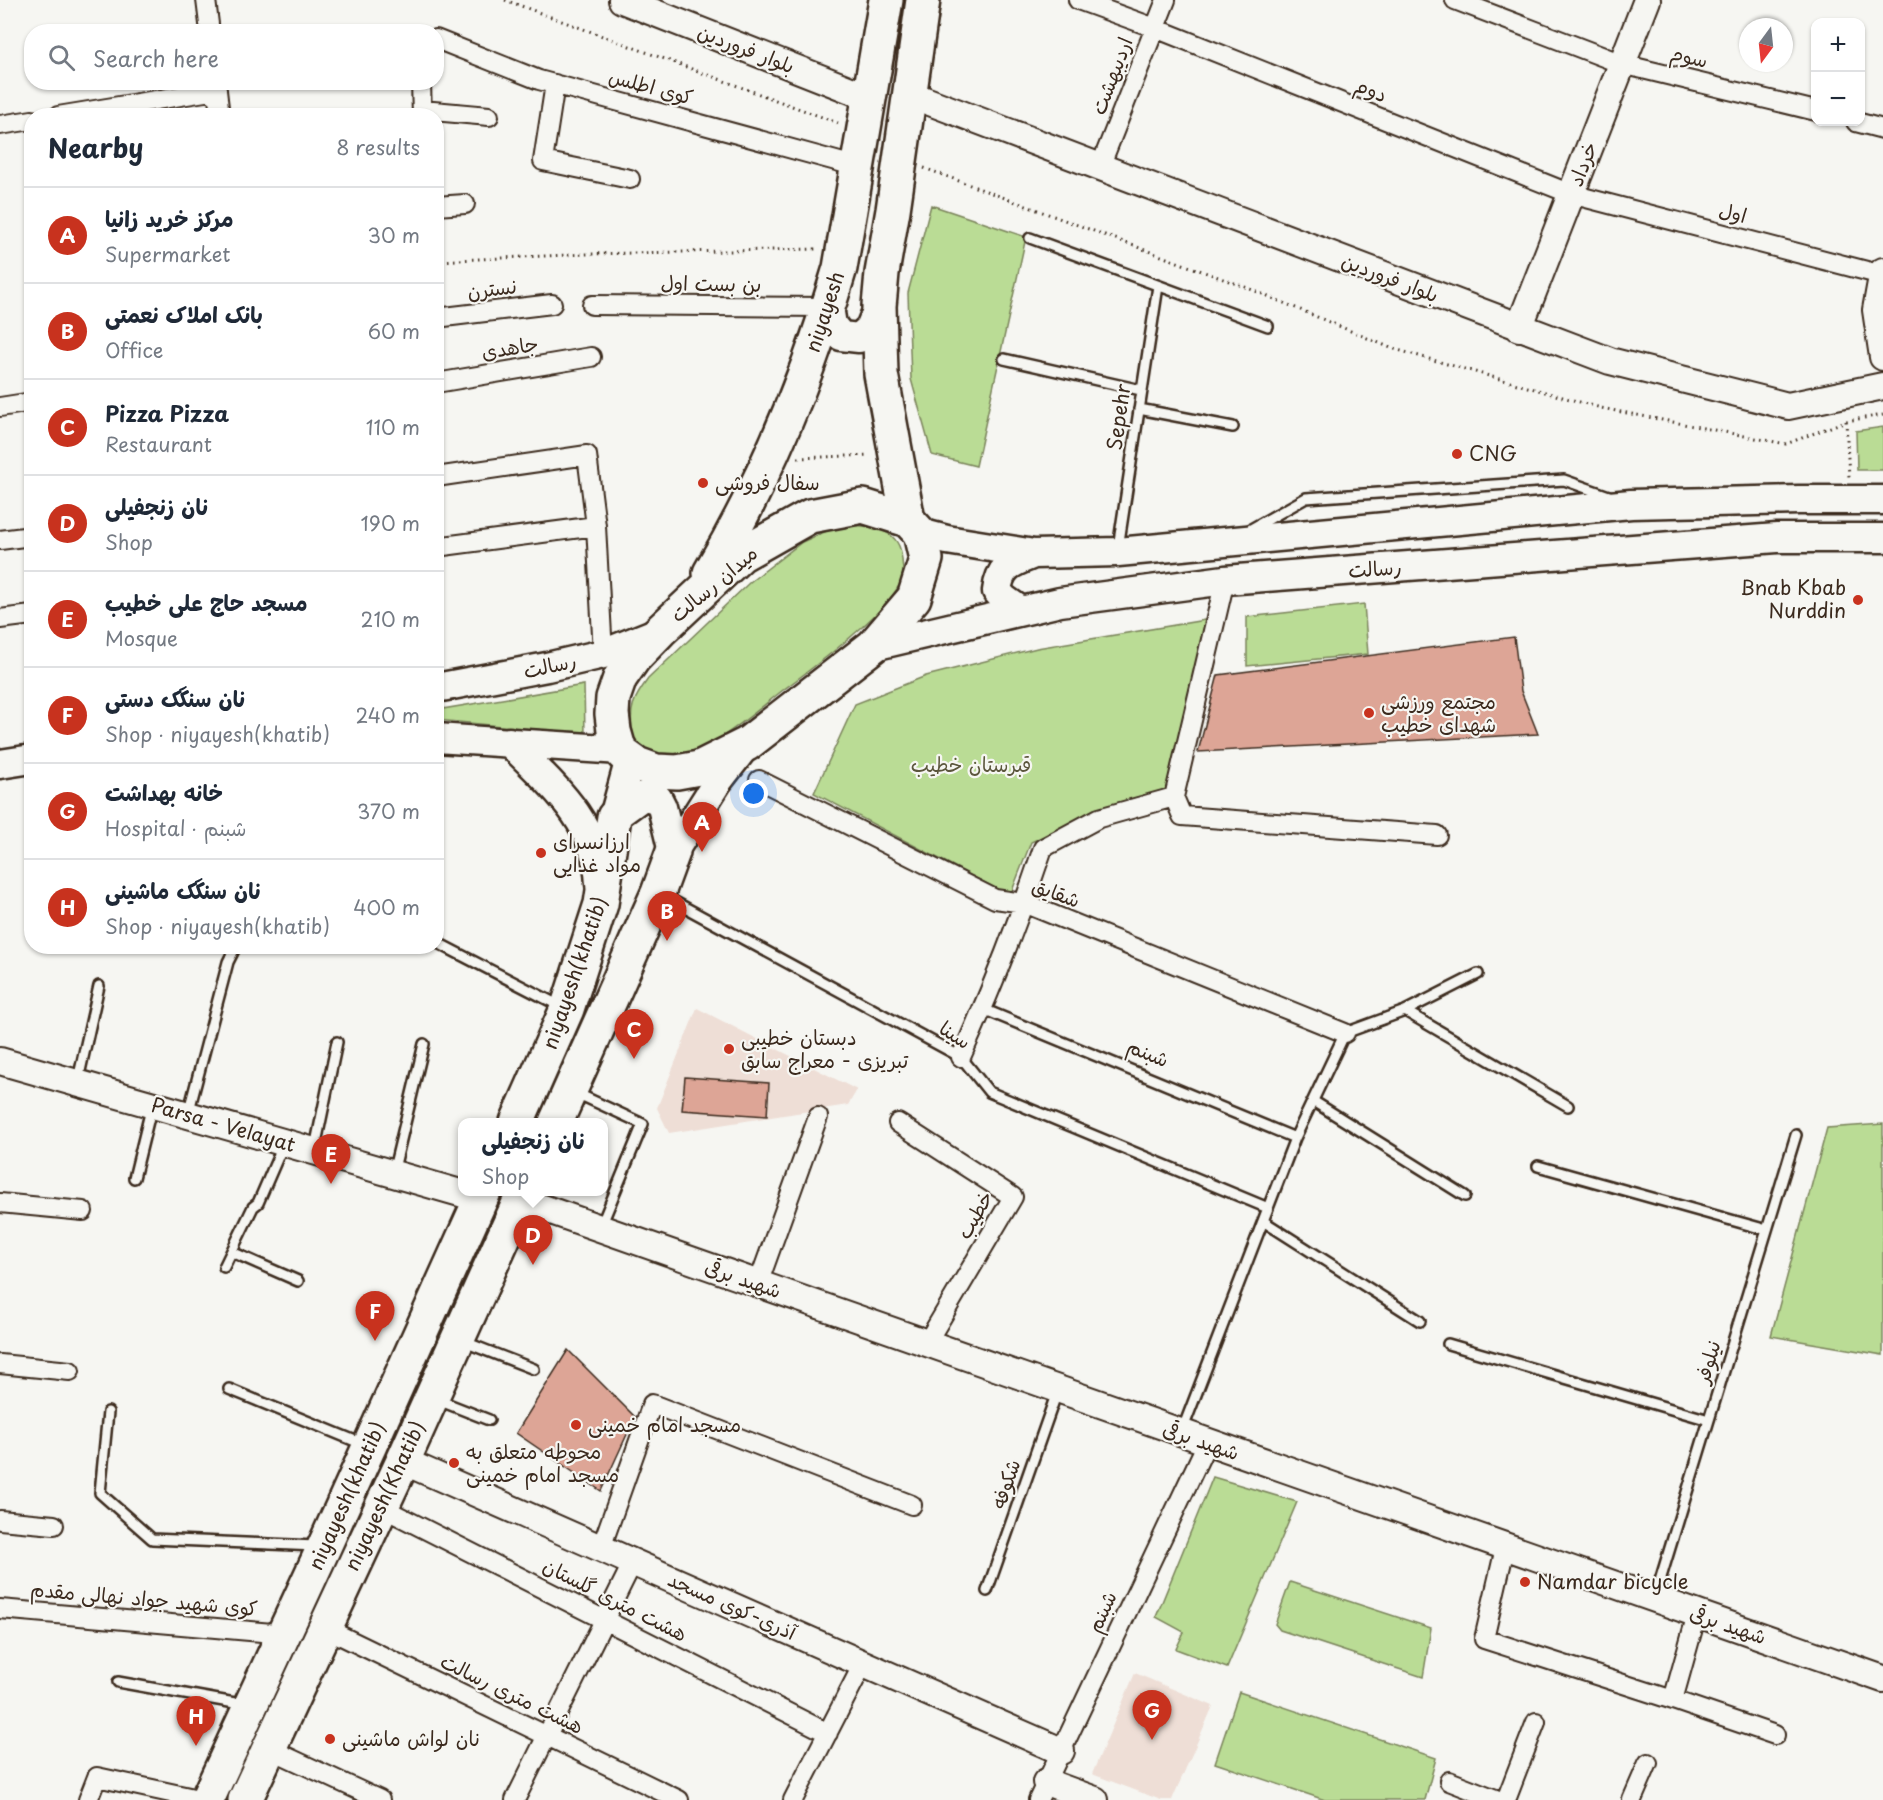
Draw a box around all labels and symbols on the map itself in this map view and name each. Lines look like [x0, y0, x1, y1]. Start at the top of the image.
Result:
street label: بلوار فروردین [694, 16, 799, 80]
north arrow [1739, 18, 1793, 72]
street label: اردیبهشت [1083, 32, 1140, 119]
street label: سوم [1667, 37, 1711, 77]
street label: کوی اطلس [606, 60, 697, 112]
street label: دوم [1350, 69, 1392, 111]
street label: خرداد [1560, 137, 1604, 190]
street label: اول [1716, 194, 1750, 230]
street label: بلوار فروردین [1338, 245, 1443, 309]
street label: بن بست اول [660, 267, 762, 299]
street label: niyayesh [797, 267, 851, 356]
street label: نسترن [465, 270, 518, 306]
street label: جاهدی [479, 328, 540, 366]
street label: Sepehr [1099, 381, 1138, 452]
place label: CNG [1469, 438, 1518, 468]
marker: CNG [1450, 447, 1464, 461]
place label: سفال فروشی [715, 467, 820, 497]
marker: سفال فروشی [696, 476, 710, 490]
street label: میدان رسالت [663, 538, 764, 629]
street label: رسالت [1347, 551, 1403, 585]
place label: Bnab Kbab Nurddin [1740, 572, 1846, 625]
marker: Bnab Kbab Nurddin [1851, 593, 1865, 607]
street label: رسالت [520, 645, 579, 685]
place label: مجتمع ورزشی شهدای خطیب [1381, 686, 1496, 739]
marker: مجتمع ورزشی شهدای خطیب [1362, 706, 1376, 720]
park label: قبرستان خطیب [911, 749, 1031, 779]
your location [739, 779, 768, 808]
pin: A [682, 802, 722, 852]
place label: ارزانسرای مواد غذایی [553, 826, 641, 879]
marker: ارزانسرای مواد غذایی [534, 846, 548, 860]
street label: شقایق [1028, 870, 1085, 915]
street label: niyayesh(khatib) [534, 892, 614, 1053]
pin: B [648, 892, 686, 941]
pin: C [614, 1010, 654, 1059]
street label: سینا [934, 1013, 978, 1056]
place label: دبستان خطیبی تبریزی - معراج سابق [741, 1022, 908, 1075]
street label: شبنم [1123, 1030, 1174, 1075]
marker: دبستان خطیبی تبریزی - معراج سابق [722, 1042, 736, 1056]
street label: Parsa - Velayat [147, 1089, 299, 1159]
pin: E [312, 1134, 350, 1184]
street label: خطیب [948, 1185, 1000, 1244]
pin: D [514, 1216, 552, 1265]
street label: شهید برقی [701, 1251, 786, 1305]
pin: F [356, 1292, 394, 1341]
street label: نیلوفر [1686, 1337, 1728, 1389]
place label: مسجد امام خمینی [588, 1409, 741, 1440]
street label: شهید برقی [1159, 1413, 1244, 1467]
street label: niyayesh(Khatib) [336, 1416, 432, 1575]
street label: niyayesh(khatib) [300, 1417, 392, 1575]
marker: مسجد امام خمینی [569, 1418, 583, 1432]
place label: محوطه متعلق به مسجد امام خمینی [466, 1436, 619, 1490]
street label: شکوفه [983, 1455, 1027, 1513]
marker: محوطه متعلق به مسجد امام خمینی [447, 1456, 461, 1470]
street label: هشت متری گلستان [538, 1550, 693, 1648]
street label: آذری-کوی مسجد [663, 1563, 802, 1647]
place label: Namdar bicycle [1537, 1566, 1688, 1596]
street label: کوی شهید جواد نهالی مقدم [29, 1573, 259, 1624]
marker: Namdar bicycle [1518, 1575, 1532, 1589]
street label: شبنم [1078, 1586, 1125, 1638]
street label: شهید برقی [1686, 1597, 1771, 1651]
street label: هشت متری رسالت [436, 1645, 589, 1741]
pin: G [1132, 1690, 1172, 1740]
pin: H [176, 1696, 216, 1746]
place label: نان لواش ماشینی [342, 1723, 480, 1753]
marker: نان لواش ماشینی [323, 1732, 337, 1746]

